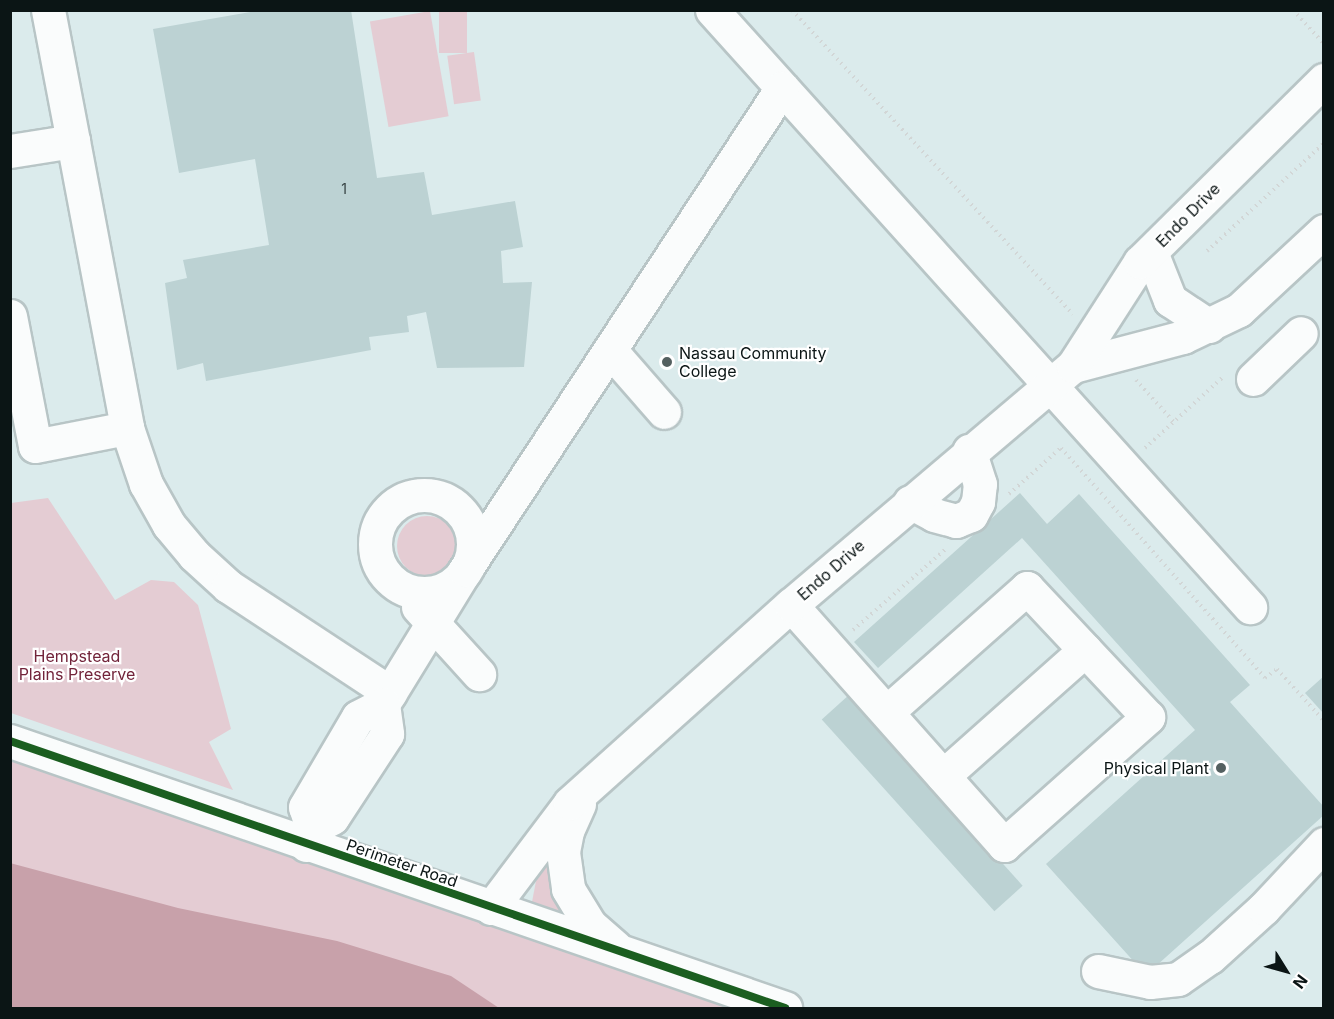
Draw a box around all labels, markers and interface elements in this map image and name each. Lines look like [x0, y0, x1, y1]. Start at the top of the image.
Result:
street label: Endo Drive [1152, 179, 1224, 251]
house number: 1 [341, 181, 347, 197]
place label: Nassau Community College [679, 343, 827, 381]
marker: Nassau Community College [660, 355, 674, 369]
street label: Endo Drive [794, 536, 868, 604]
park label: Hempstead Plains Preserve [19, 646, 135, 684]
place label: Physical Plant [1104, 758, 1209, 778]
marker: Physical Plant [1214, 761, 1228, 775]
street label: Perimeter Road [344, 835, 460, 891]
north arrow [1256, 941, 1316, 1001]
text: N [1289, 971, 1312, 993]

